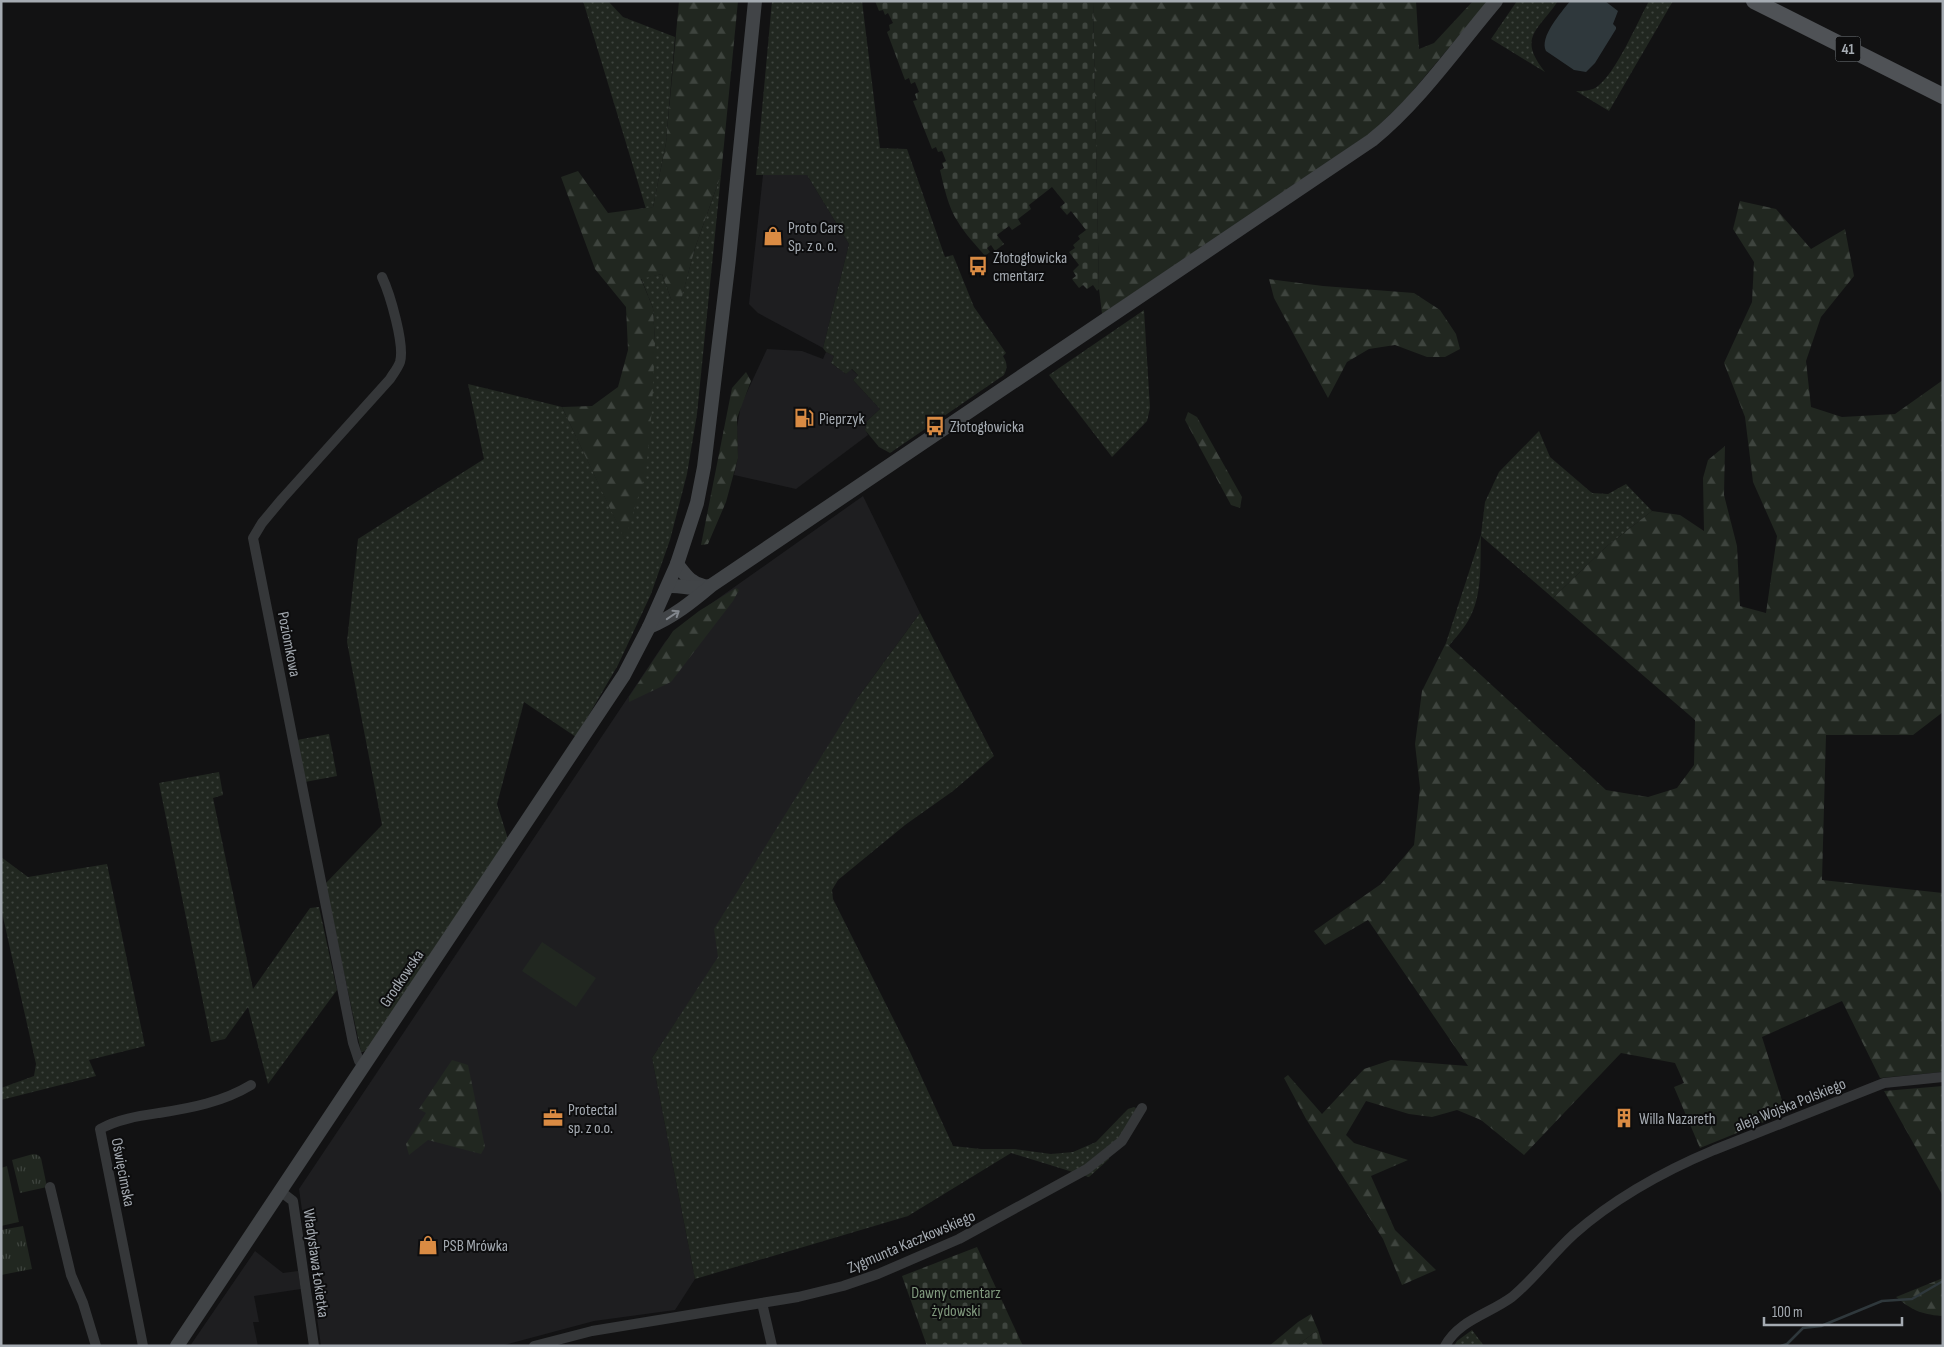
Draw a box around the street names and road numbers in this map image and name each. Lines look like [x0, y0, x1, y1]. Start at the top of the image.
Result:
road number: 41 [1836, 36, 1860, 62]
street label: Poziomkowa [273, 610, 304, 679]
street label: Grodkowska [376, 947, 428, 1011]
street label: aleja Wojska Polskiego [1732, 1074, 1849, 1136]
street label: Oświęcimska [107, 1136, 139, 1208]
street label: Zygmunta Kaczkowskiego [845, 1207, 978, 1278]
street label: Władysława Łokietka [298, 1208, 333, 1319]

